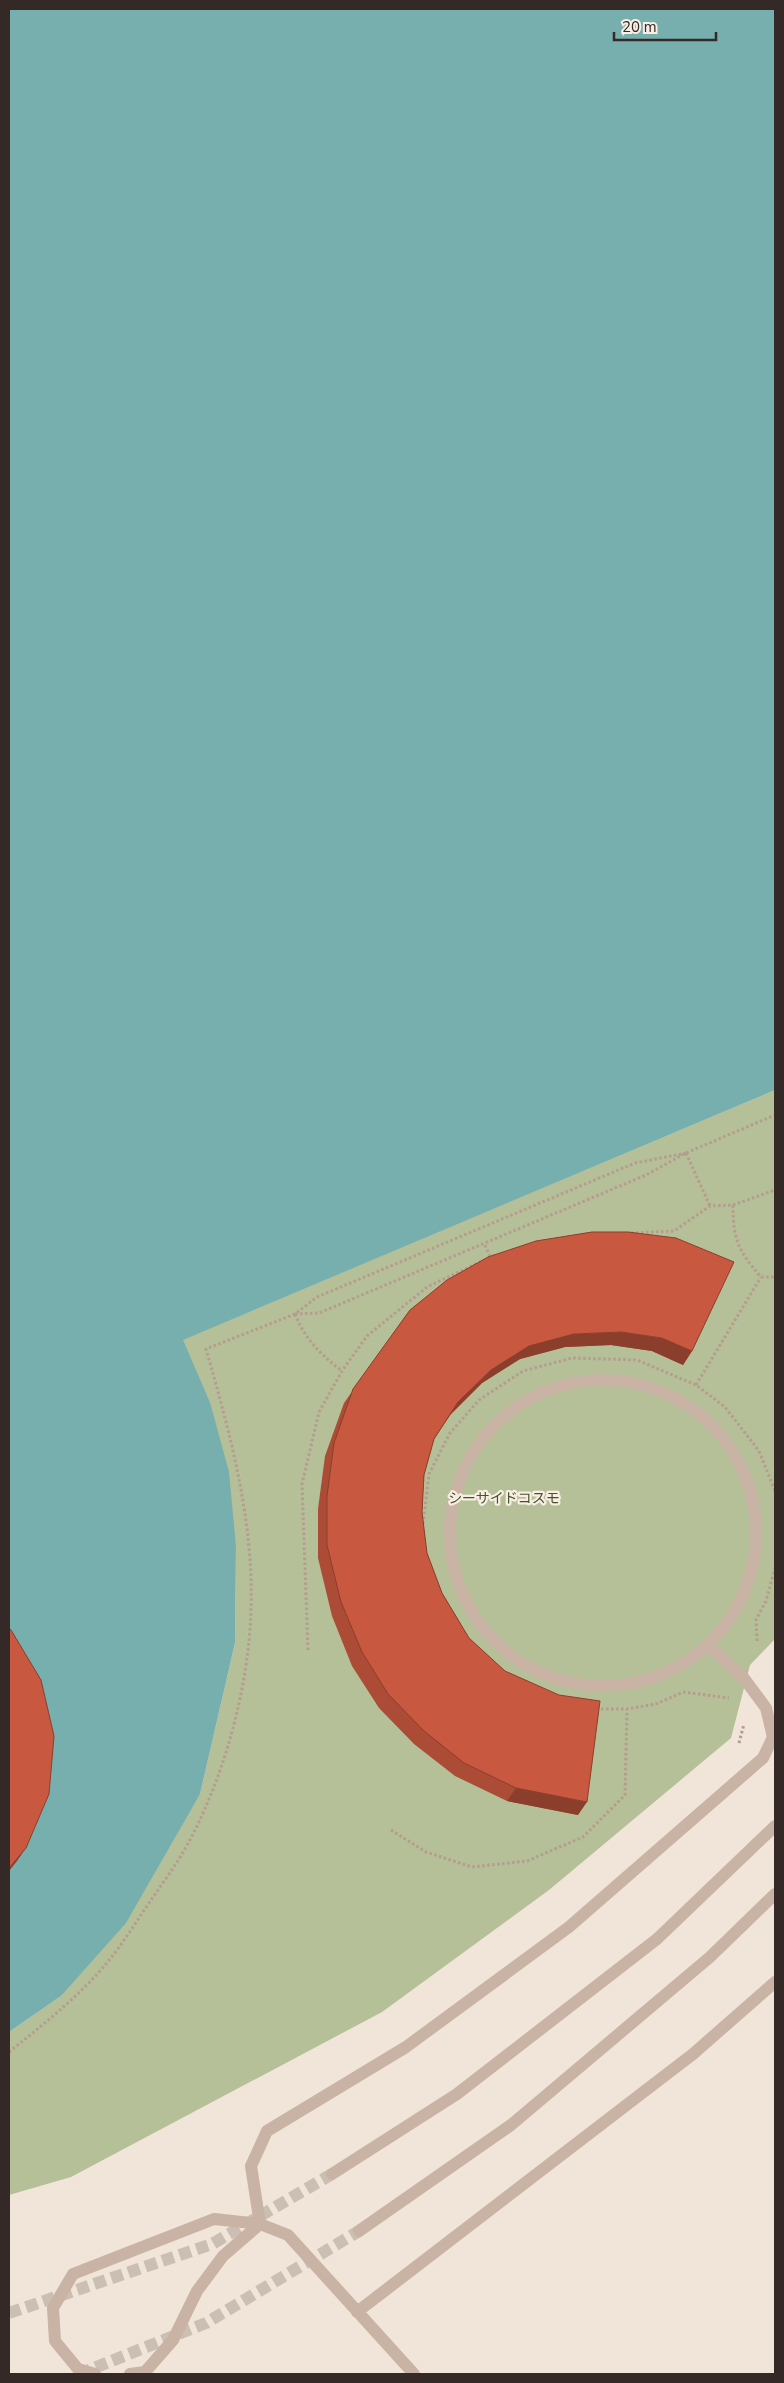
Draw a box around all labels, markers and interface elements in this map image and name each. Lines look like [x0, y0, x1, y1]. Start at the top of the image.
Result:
scale bar [614, 10, 716, 42]
text: 20 m [622, 17, 657, 37]
park label: シーサイドコスモ [448, 1489, 560, 1508]

